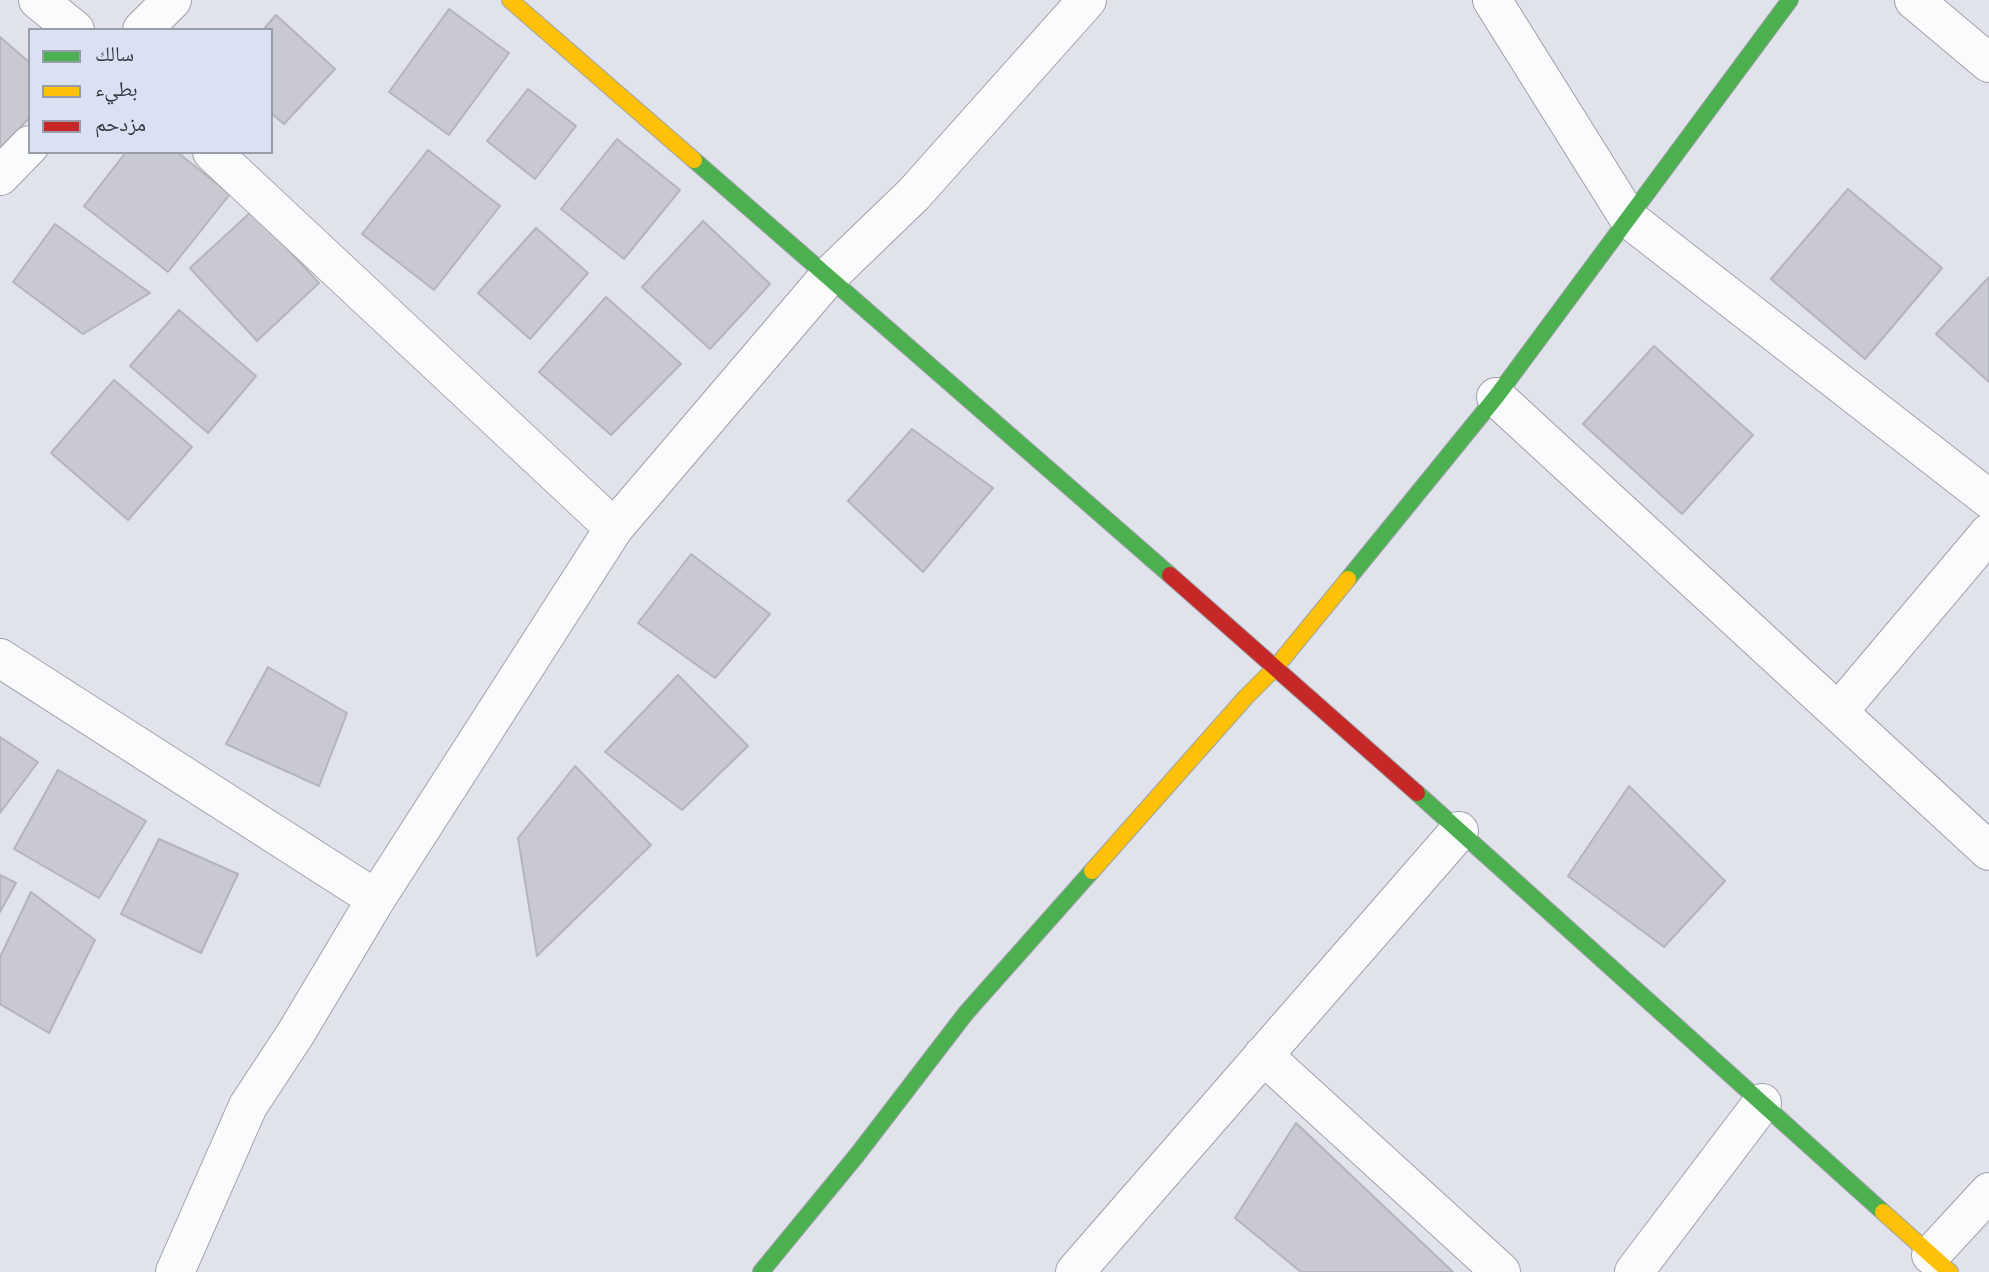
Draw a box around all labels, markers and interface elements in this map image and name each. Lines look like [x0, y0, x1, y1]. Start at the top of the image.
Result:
legend [28, 28, 273, 154]
text: سالك [95, 41, 134, 66]
text: بطيء [95, 76, 138, 101]
text: مزدحم [95, 111, 146, 136]

